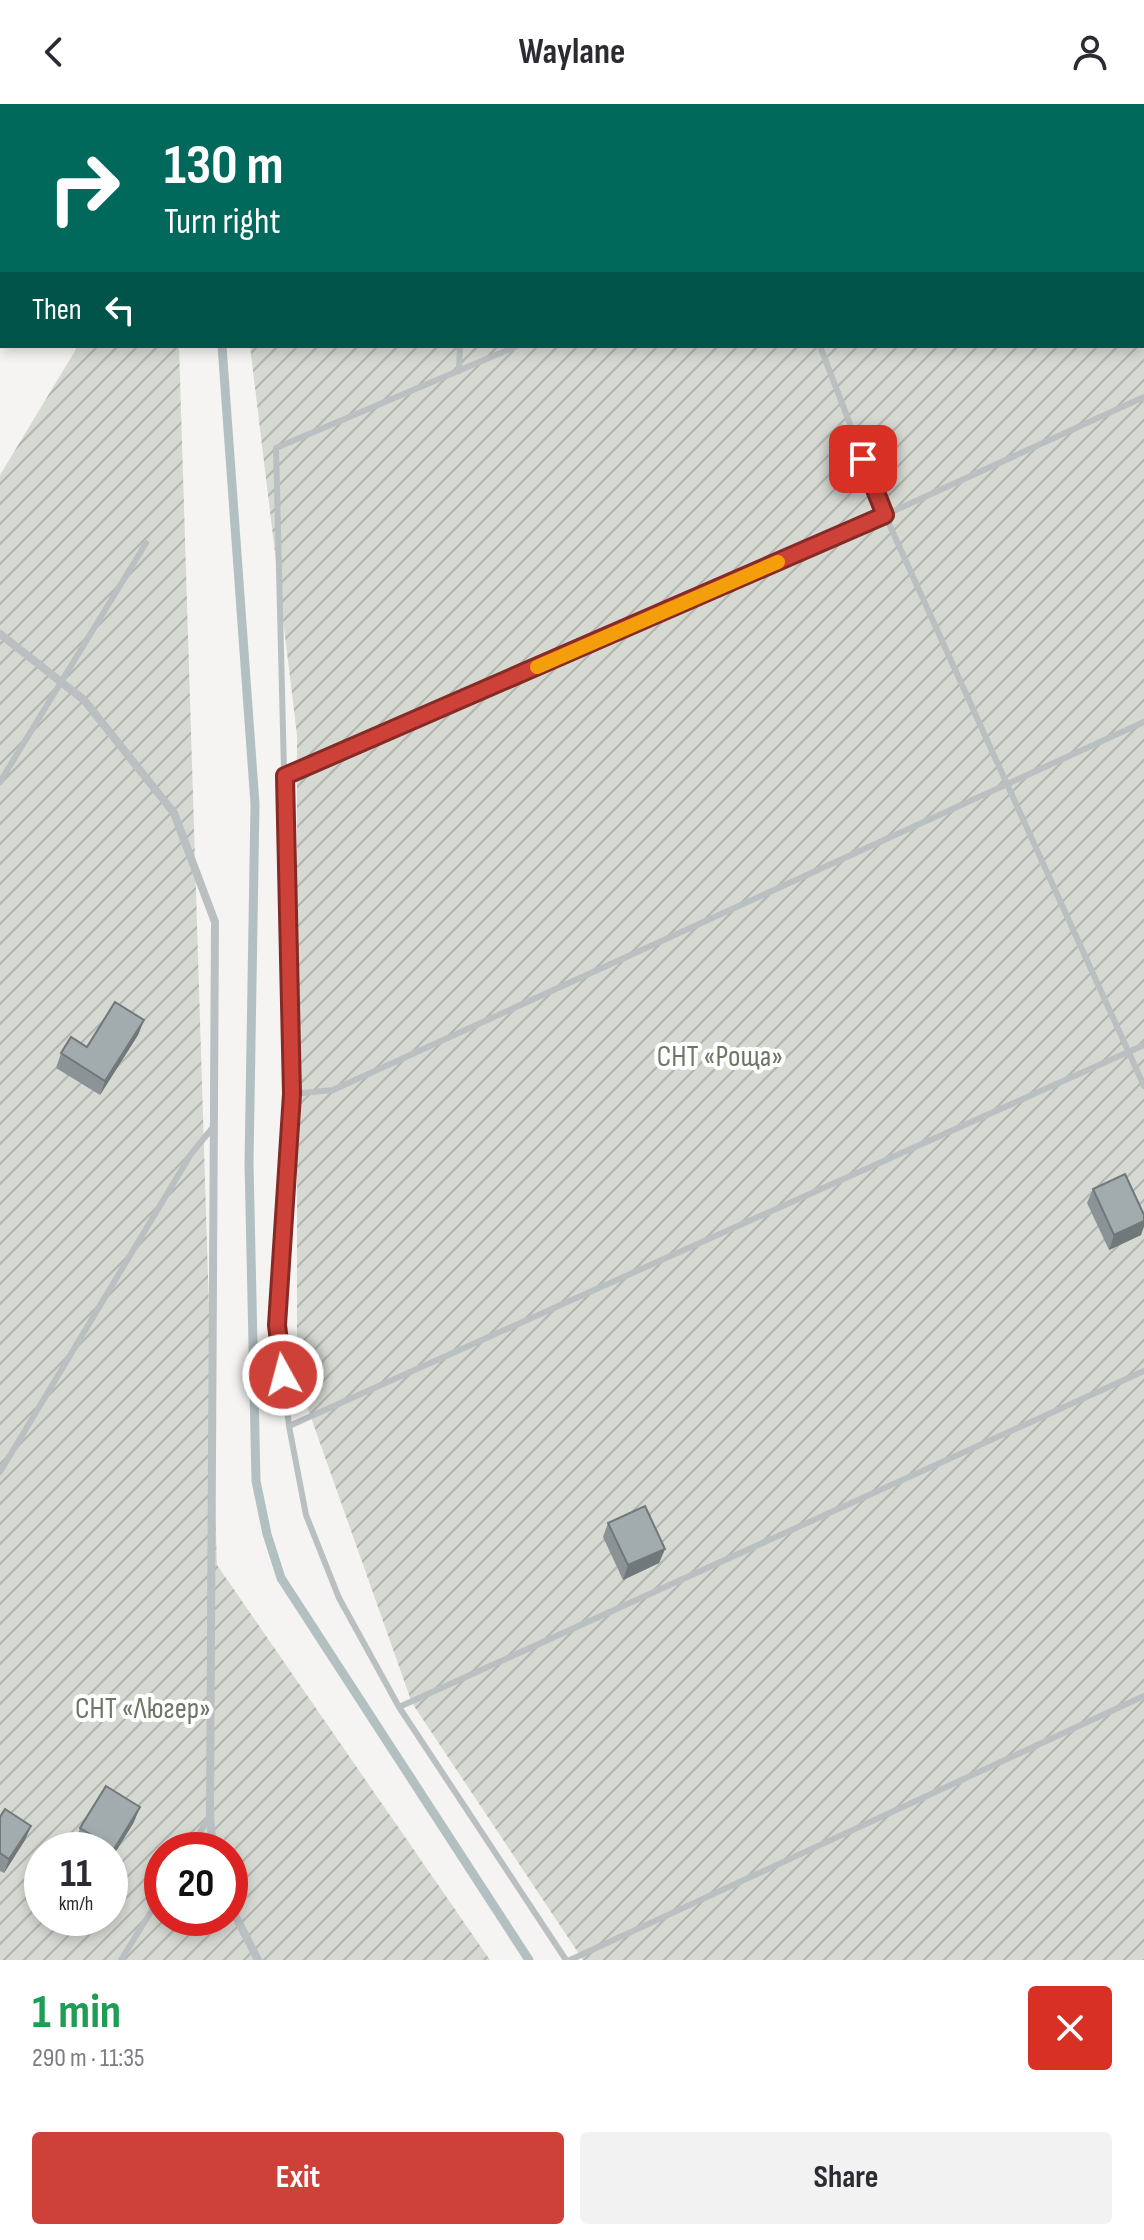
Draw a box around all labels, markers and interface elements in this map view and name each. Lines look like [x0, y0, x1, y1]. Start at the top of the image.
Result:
icon: back [32, 30, 76, 74]
icon: person [1068, 30, 1112, 74]
text: Waylane [519, 31, 625, 74]
text: 130 m [164, 133, 284, 200]
icon: right [32, 136, 136, 240]
text: Turn right [164, 201, 281, 244]
icon: left [98, 288, 142, 332]
text: Then [32, 292, 82, 328]
pin [829, 425, 897, 493]
icon: arrive [841, 437, 885, 481]
park label: СНТ «Роща» [657, 1039, 783, 1075]
position arrow [241, 1333, 325, 1417]
park label: СНТ «Люгер» [75, 1691, 211, 1727]
speed limit sign: 20 [144, 1832, 248, 1936]
text: 11 [60, 1850, 92, 1898]
text: km/h [59, 1892, 93, 1916]
text: 1 min [32, 1984, 121, 2041]
button: close [1028, 1986, 1112, 2070]
text: 290 m · 11:35 [32, 2043, 145, 2074]
button: Exit [32, 2132, 564, 2224]
button: Share [580, 2132, 1112, 2224]

